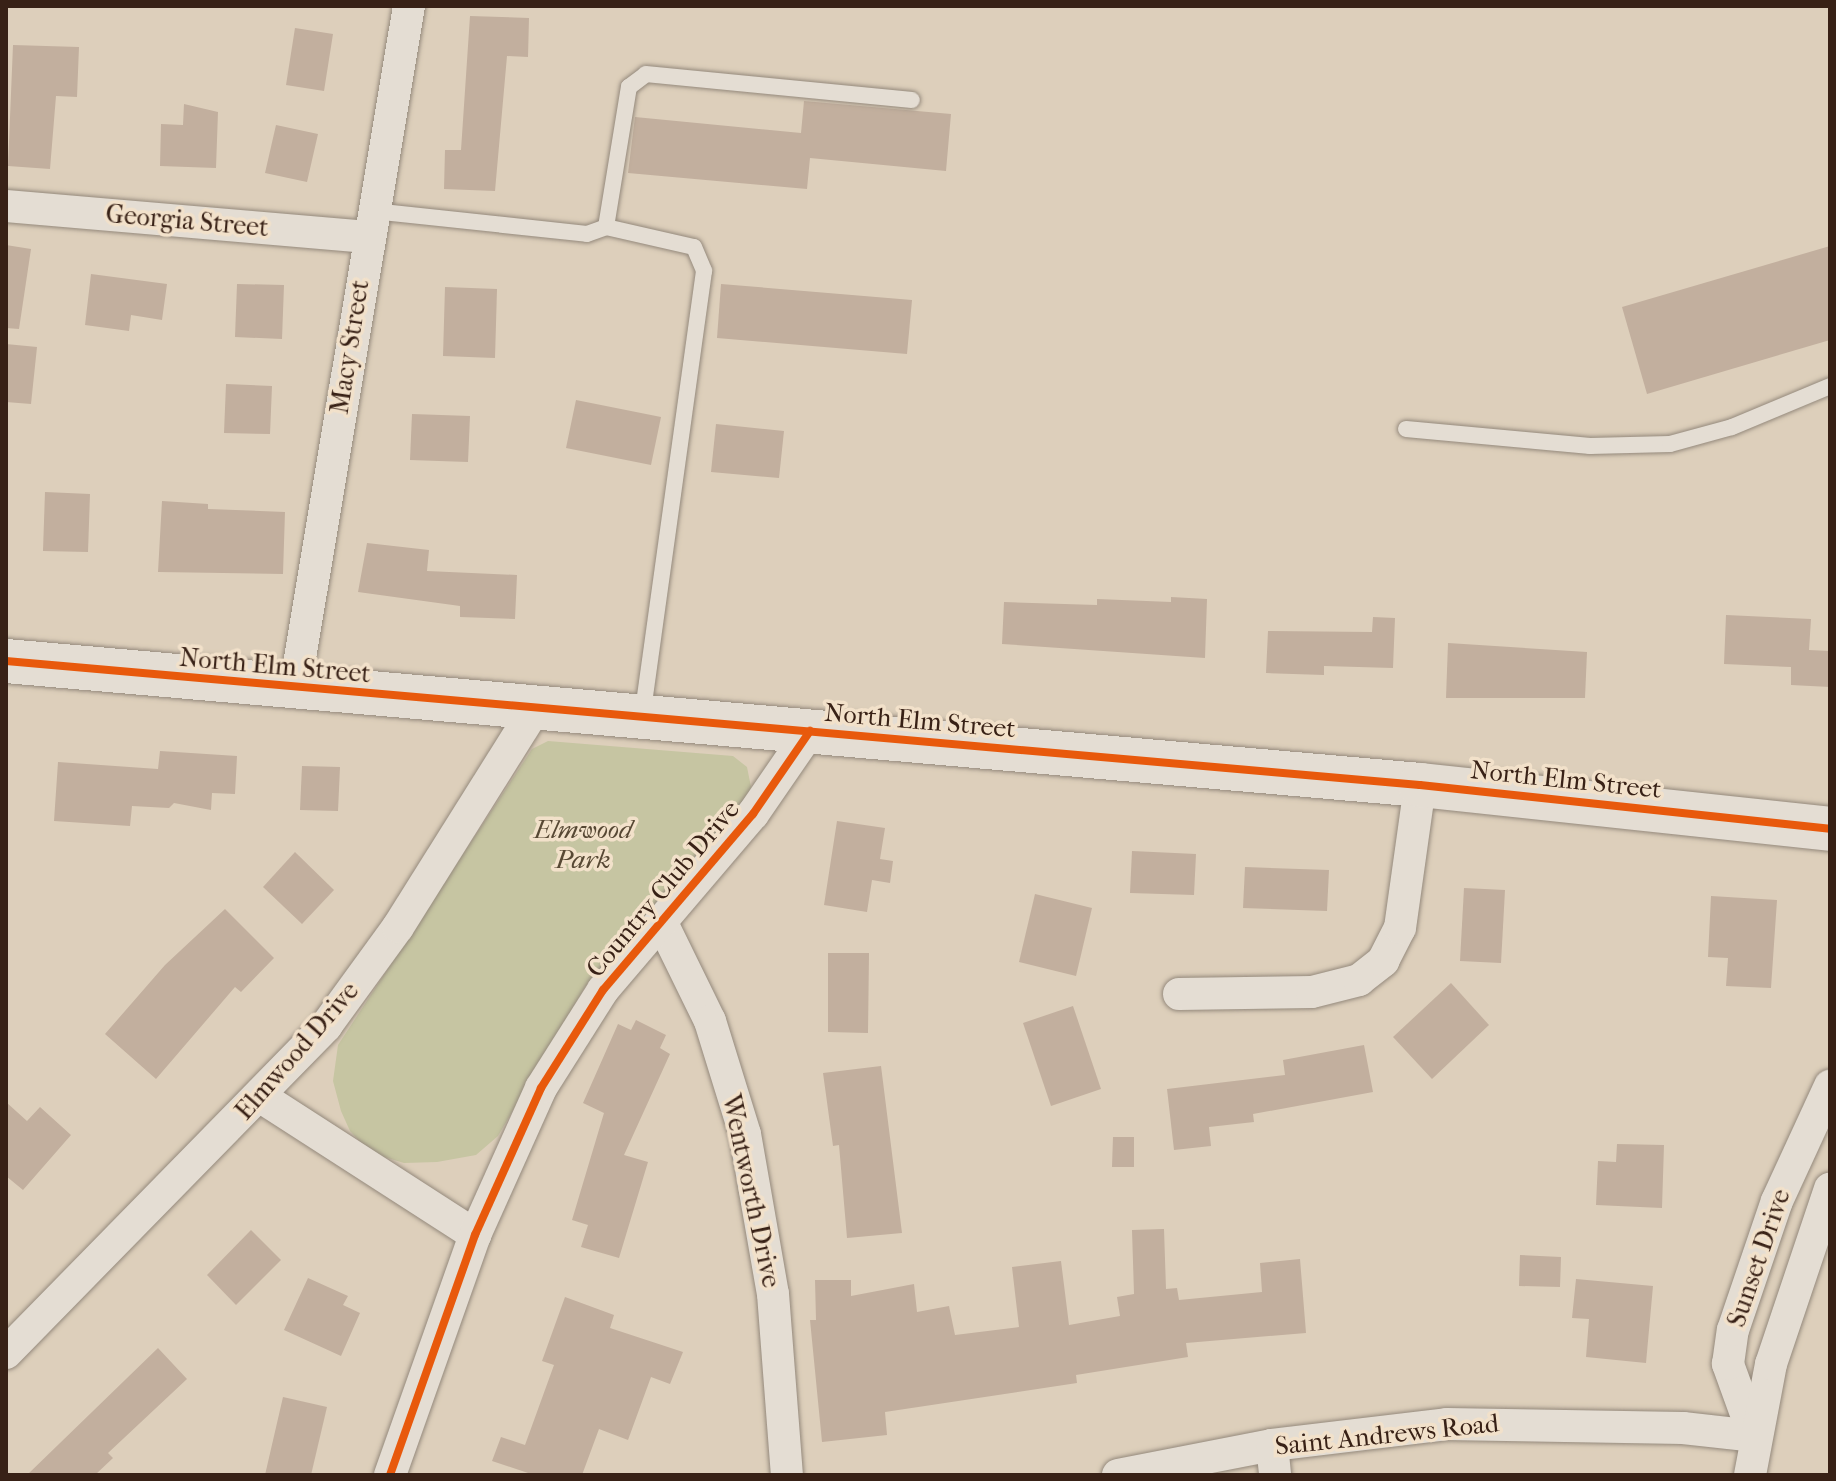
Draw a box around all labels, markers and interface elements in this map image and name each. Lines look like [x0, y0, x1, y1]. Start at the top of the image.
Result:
street label: Georgia Street [104, 198, 270, 244]
street label: Macy Street [324, 278, 376, 416]
street label: North Elm Street [178, 642, 372, 690]
street label: North Elm Street [823, 697, 1017, 745]
street label: North Elm Street [1469, 754, 1663, 806]
street label: Country Club Drive [580, 794, 746, 984]
park label: Elmwood Park [534, 814, 632, 876]
street label: Elmwood Drive [229, 976, 365, 1126]
street label: Wentworth Drive [715, 1091, 787, 1291]
street label: Sunset Drive [1721, 1185, 1797, 1331]
street label: Saint Andrews Road [1274, 1408, 1500, 1462]

